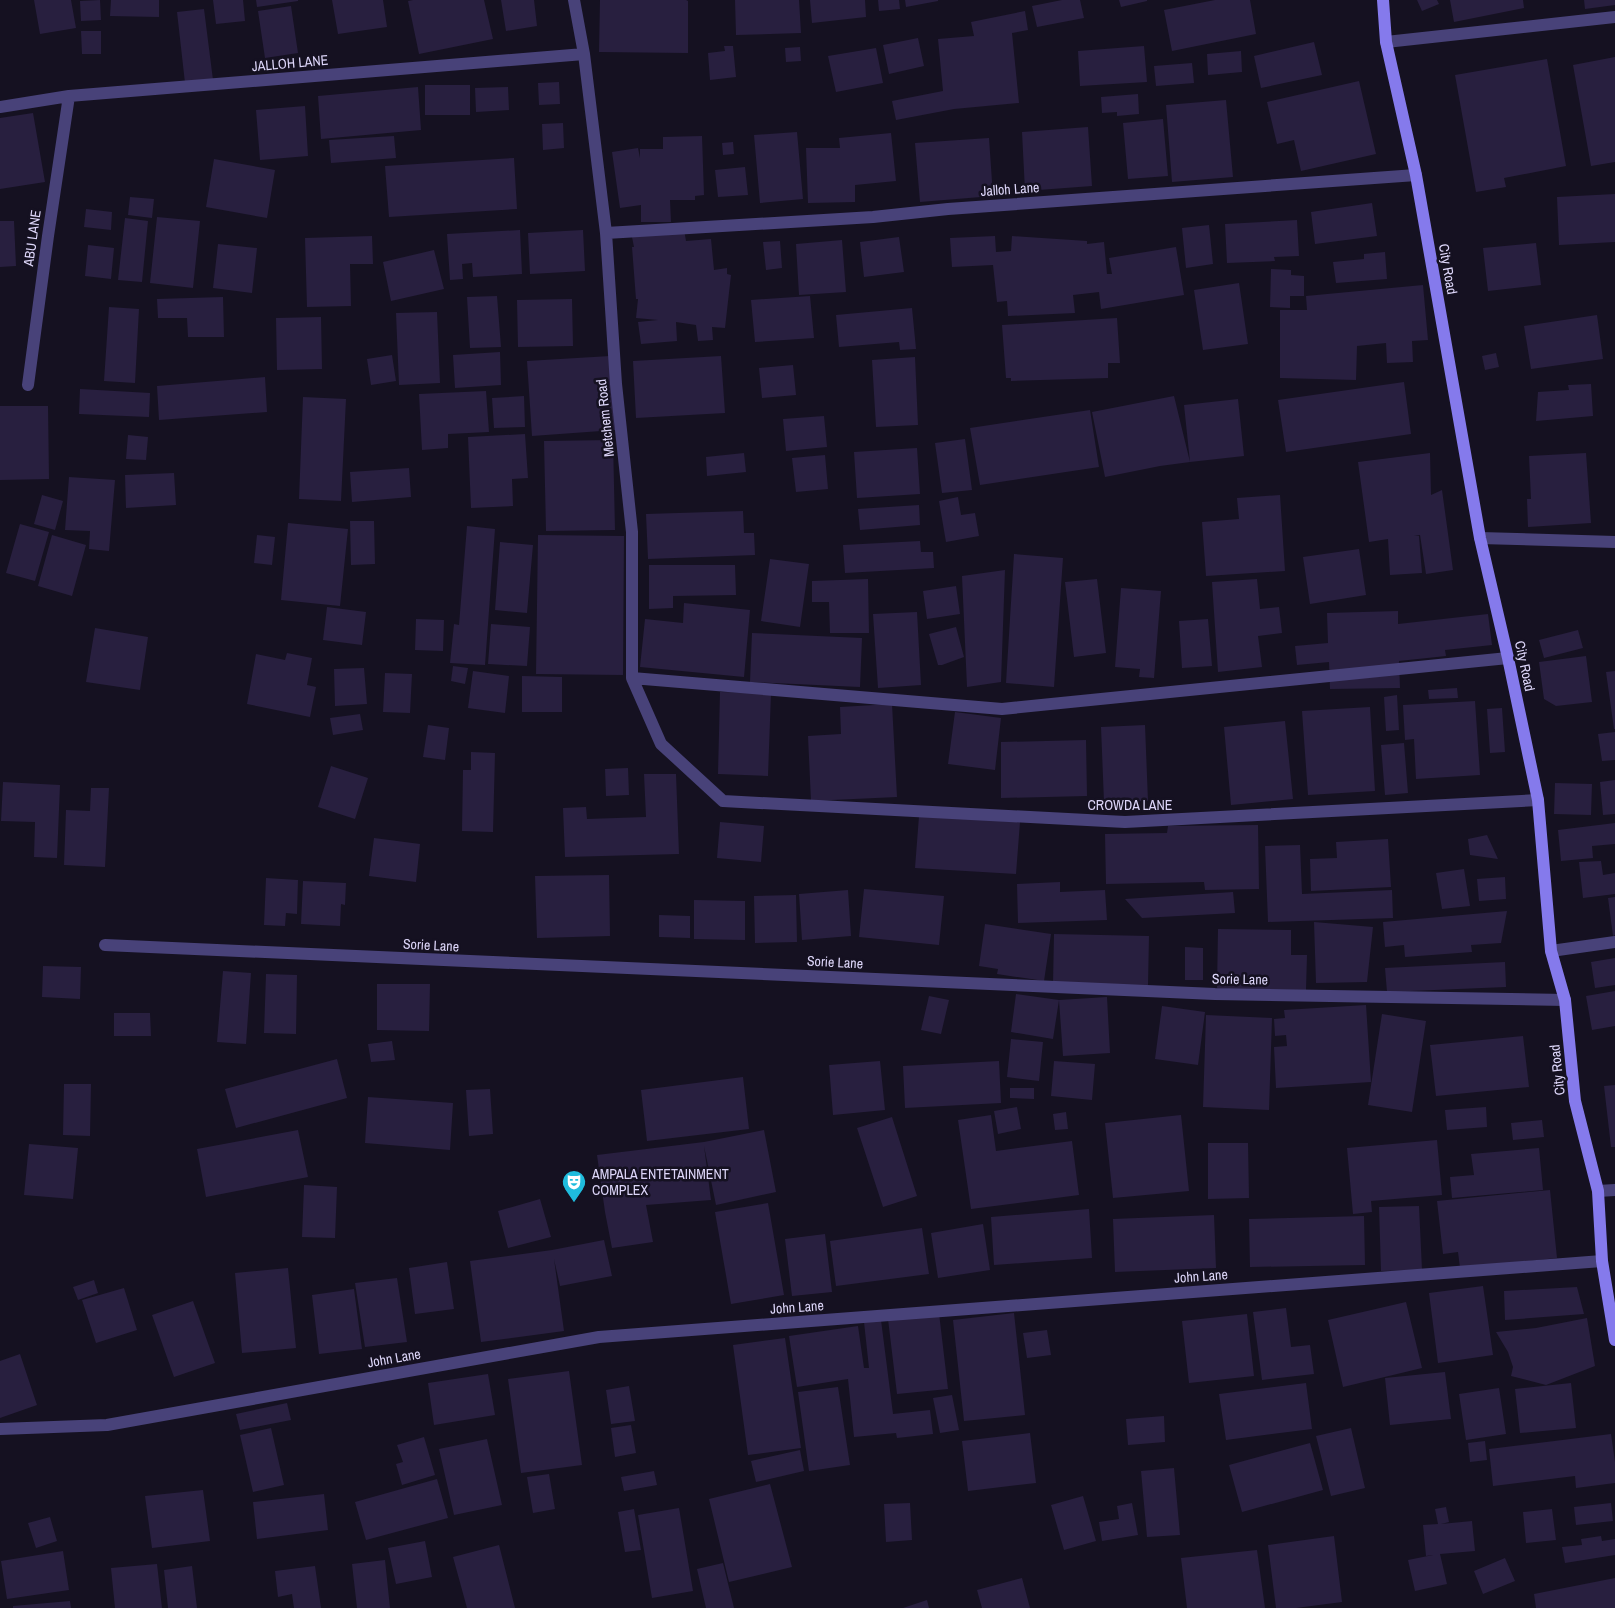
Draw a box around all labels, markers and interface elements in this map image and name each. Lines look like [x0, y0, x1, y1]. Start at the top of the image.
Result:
street label: JALLOH LANE [251, 51, 329, 75]
street label: Jalloh Lane [980, 178, 1040, 200]
street label: ABU LANE [19, 209, 45, 268]
street label: City Road [1435, 242, 1461, 296]
street label: Metchem Road [592, 378, 618, 458]
street label: City Road [1511, 639, 1539, 693]
street label: CROWDA LANE [1088, 796, 1172, 814]
street label: Sorie Lane [402, 935, 460, 955]
street label: Sorie Lane [806, 952, 864, 972]
street label: Sorie Lane [1212, 970, 1268, 988]
street label: City Road [1545, 1044, 1569, 1096]
place label: AMPALA ENTETAINMENT COMPLEX [591, 1165, 729, 1199]
theatre icon: AMPALA ENTETAINMENT COMPLEX [561, 1169, 587, 1203]
street label: John Lane [1174, 1265, 1228, 1287]
street label: John Lane [770, 1296, 824, 1318]
street label: John Lane [366, 1344, 422, 1372]

